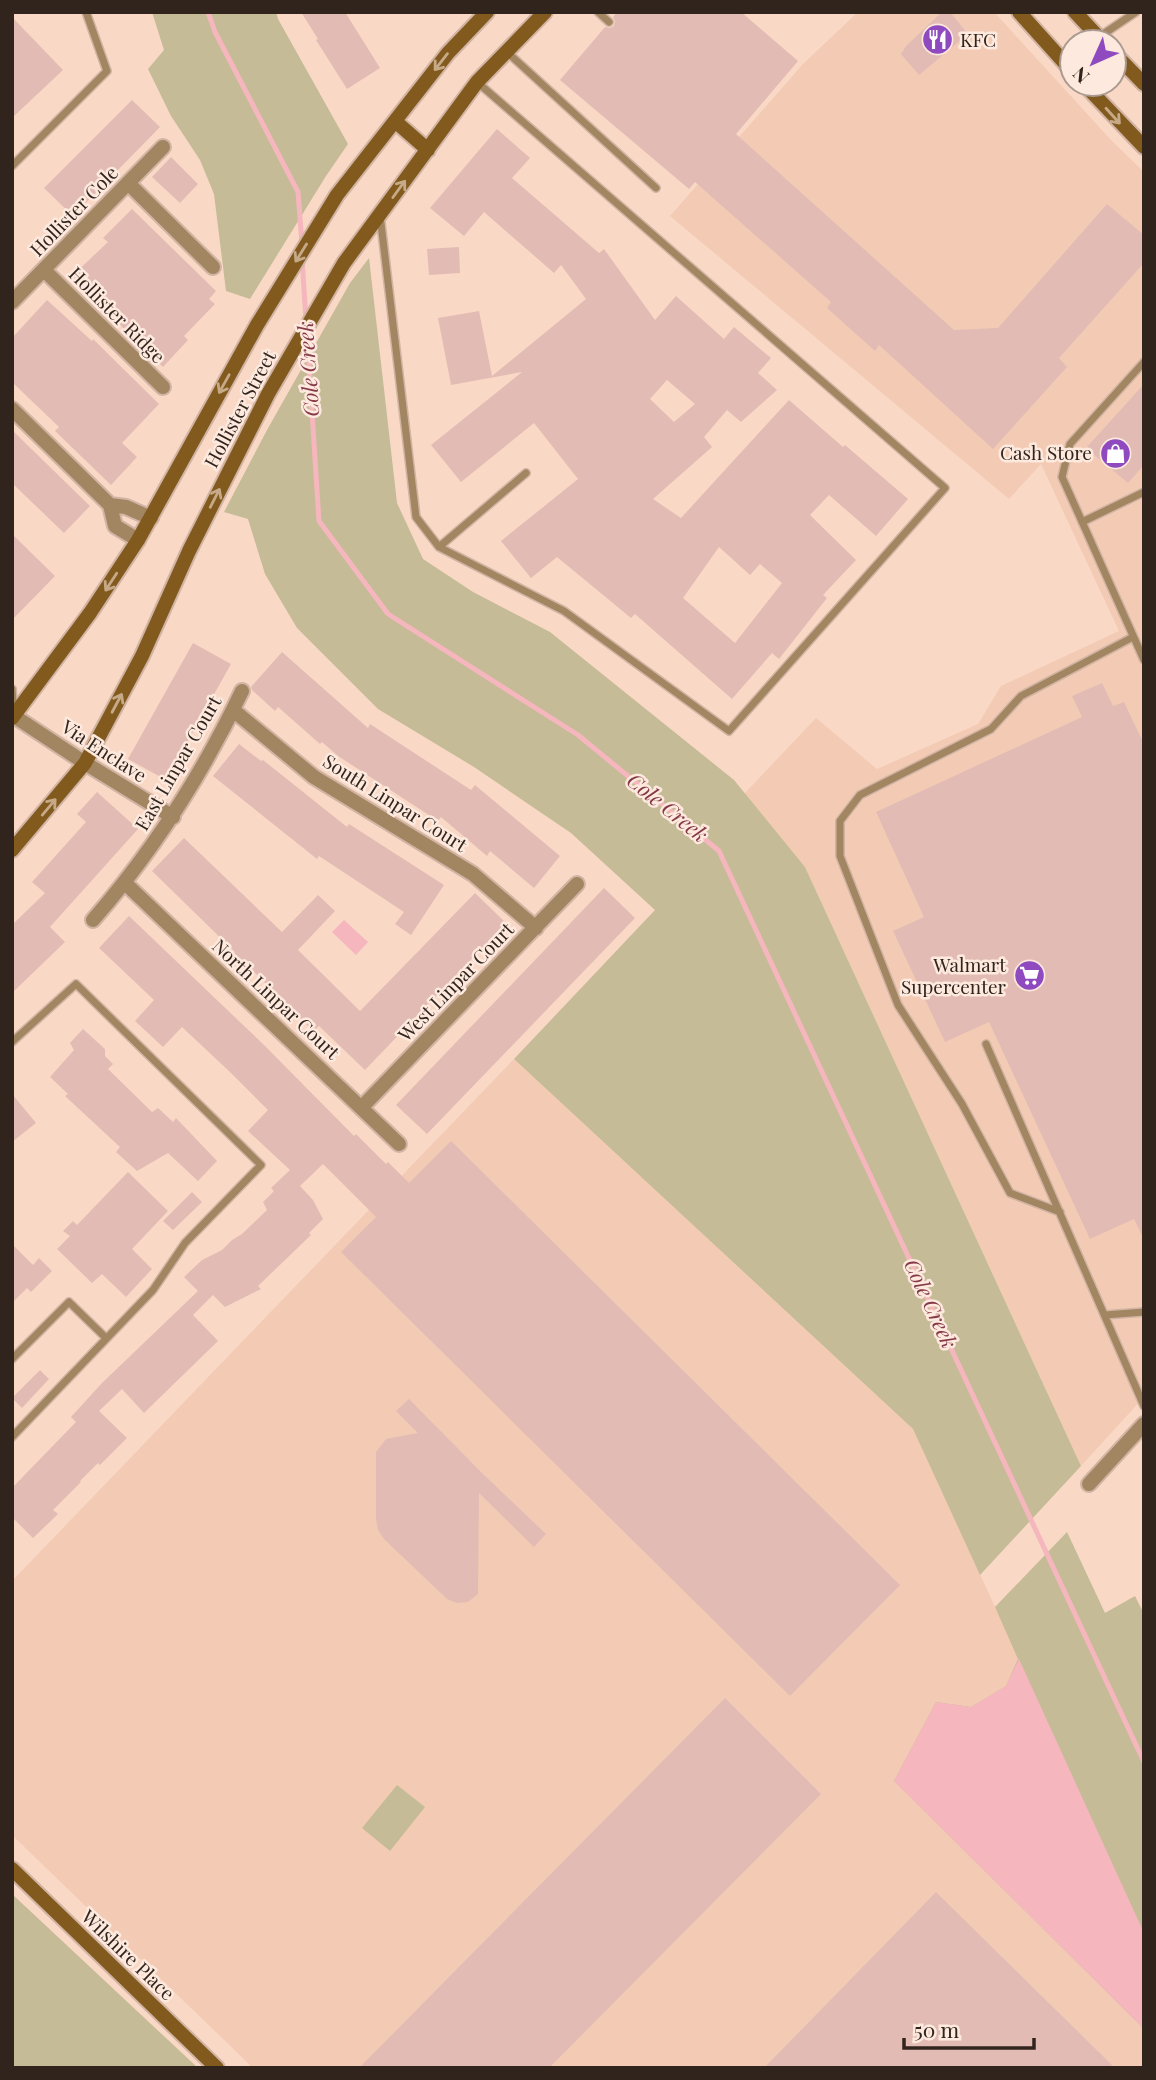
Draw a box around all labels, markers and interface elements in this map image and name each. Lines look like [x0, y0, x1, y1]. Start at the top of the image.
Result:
restaurant icon: KFC [920, 23, 954, 57]
place label: KFC [960, 26, 996, 52]
north arrow [1058, 28, 1128, 98]
one-way arrow [433, 53, 448, 71]
text: N [1066, 61, 1094, 90]
one-way arrow [1105, 107, 1121, 125]
street label: Hollister Cole [23, 159, 123, 261]
one-way arrow [392, 180, 406, 199]
one-way arrow [294, 242, 308, 262]
street label: Hollister Ridge [64, 260, 172, 368]
water label: Cole Creek [290, 320, 324, 418]
street label: Hollister Street [197, 345, 281, 472]
one-way arrow [217, 374, 231, 394]
shop icon: Cash Store [1098, 436, 1132, 470]
place label: Cash Store [1000, 439, 1092, 465]
one-way arrow [209, 488, 223, 509]
one-way arrow [104, 571, 118, 591]
street label: East Linpar Court [128, 690, 226, 835]
one-way arrow [111, 693, 125, 714]
street label: Via Enclave [56, 712, 152, 787]
street label: South Linpar Court [318, 747, 473, 857]
water label: Cole Creek [622, 765, 714, 848]
one-way arrow [41, 798, 57, 816]
street label: West Linpar Court [391, 916, 519, 1047]
street label: North Linpar Court [207, 932, 346, 1064]
place label: Walmart Supercenter [901, 951, 1007, 999]
supermarket icon: Walmart Supercenter [1012, 959, 1046, 993]
water label: Cole Creek [899, 1254, 965, 1353]
street label: Wilshire Place [76, 1903, 181, 2005]
scale bar [904, 2007, 1034, 2050]
text: 50 m [914, 2015, 960, 2043]

